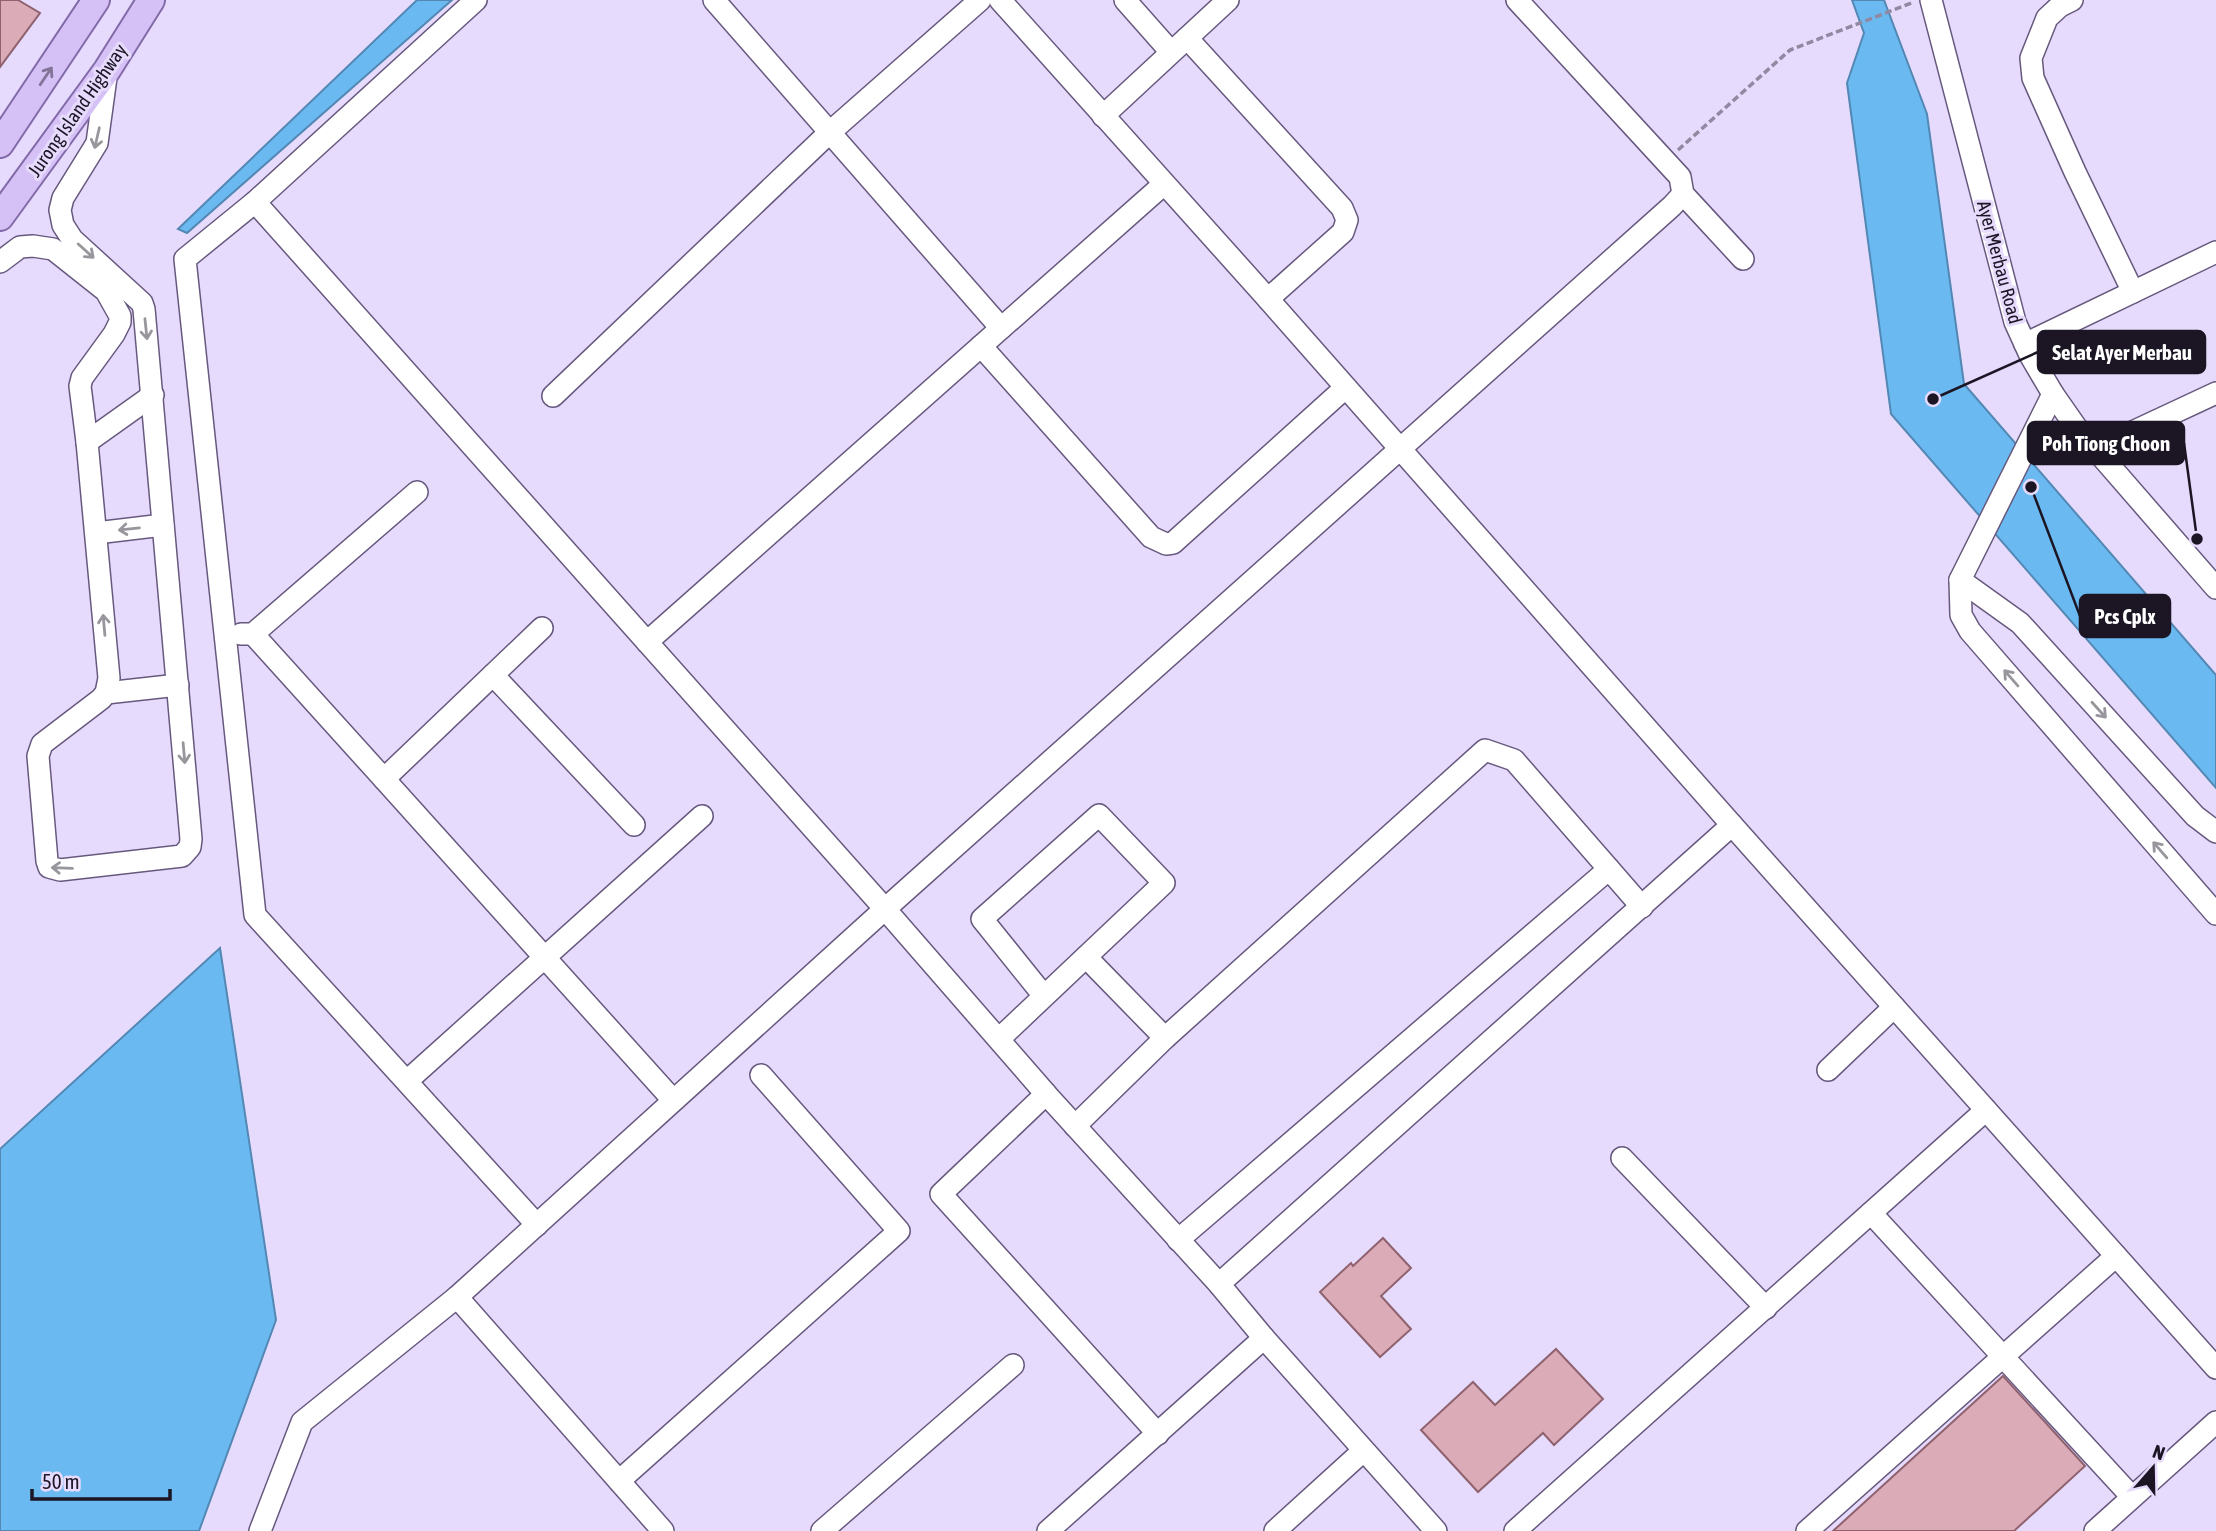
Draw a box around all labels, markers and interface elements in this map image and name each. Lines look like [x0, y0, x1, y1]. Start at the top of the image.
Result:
street label: Jurong Island Highway [23, 39, 131, 180]
one-way arrow [39, 67, 53, 86]
one-way arrow [89, 126, 103, 149]
street label: Ayer Merbau Road [1973, 198, 2027, 326]
one-way arrow [77, 243, 95, 259]
one-way arrow [140, 317, 153, 339]
callout: Selat Ayer Merbau [2038, 331, 2205, 373]
text: Selat Ayer Merbau [2052, 340, 2192, 364]
callout: Poh Tiong Choon [2028, 422, 2184, 464]
text: Poh Tiong Choon [2042, 431, 2170, 455]
one-way arrow [119, 523, 141, 536]
callout: Pcs Cplx [2080, 595, 2170, 637]
text: Pcs Cplx [2094, 604, 2156, 628]
one-way arrow [97, 614, 110, 637]
one-way arrow [2003, 670, 2019, 688]
one-way arrow [2090, 700, 2106, 718]
one-way arrow [178, 741, 191, 764]
one-way arrow [2152, 841, 2168, 859]
one-way arrow [51, 861, 74, 874]
north arrow [2118, 1433, 2188, 1503]
text: N [2150, 1440, 2168, 1464]
scale bar [32, 1458, 170, 1502]
text: 50 m [42, 1469, 80, 1493]

